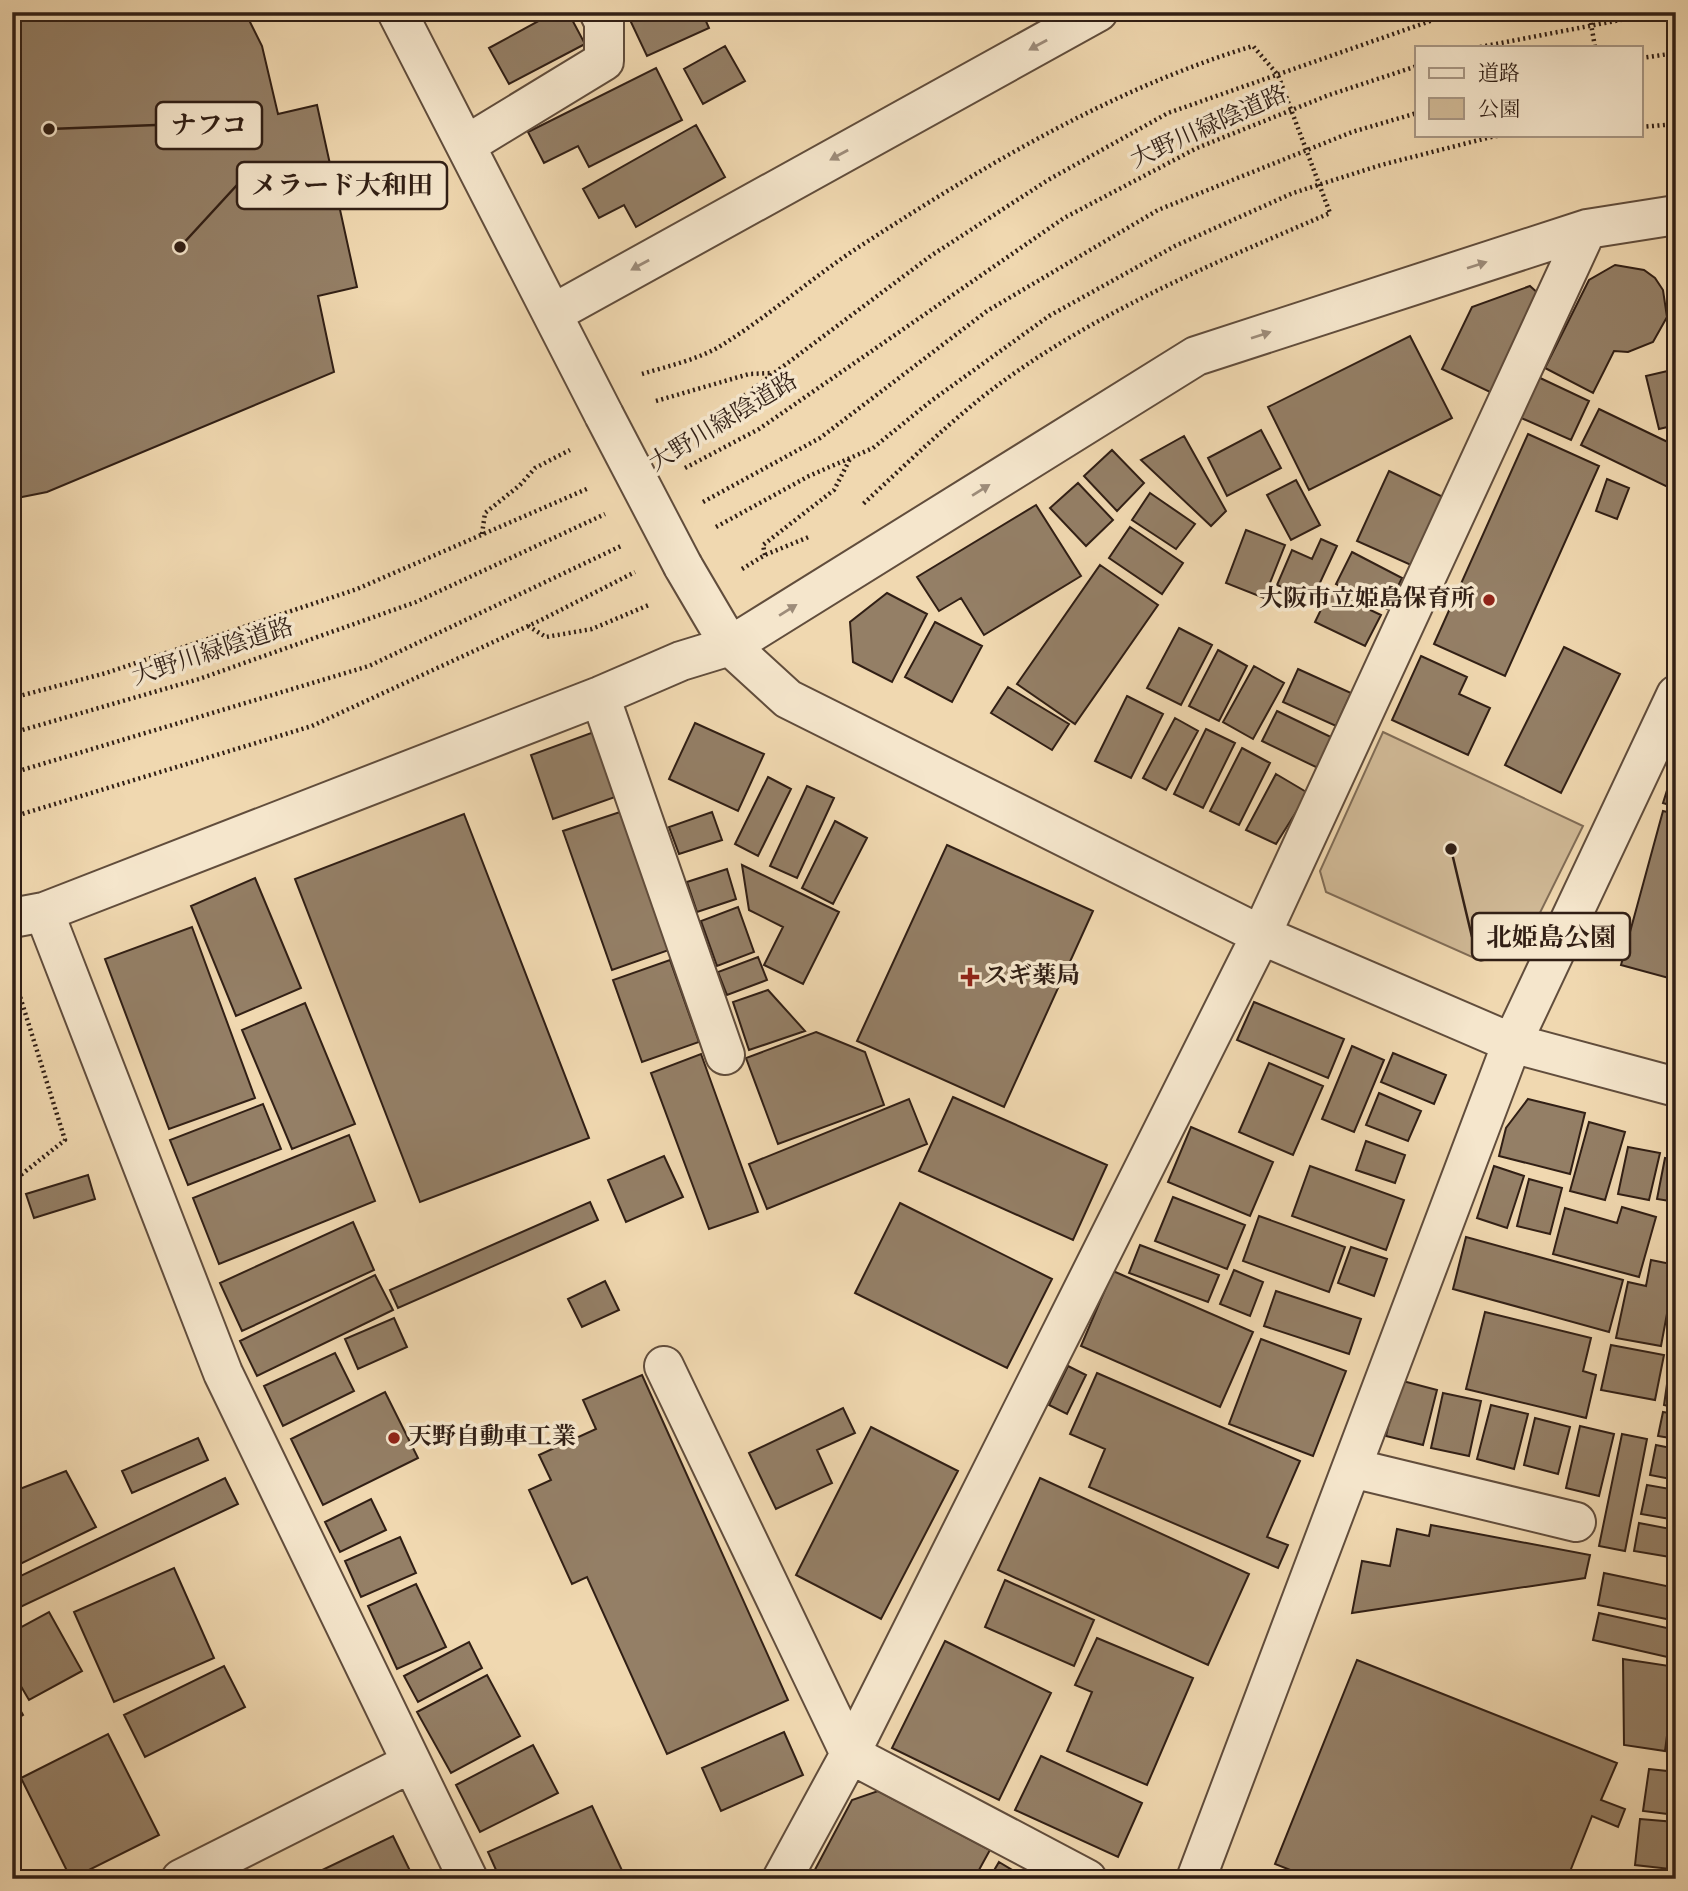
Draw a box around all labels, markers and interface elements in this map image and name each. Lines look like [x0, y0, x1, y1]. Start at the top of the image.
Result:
one-way arrow [1028, 39, 1048, 51]
legend [1415, 46, 1642, 136]
text: 道路 [1478, 60, 1520, 89]
street label: 大野川緑陰道路 [1125, 78, 1293, 178]
text: 公園 [1478, 96, 1520, 125]
callout: ナフコ [156, 102, 262, 149]
text: ナフコ [171, 109, 247, 145]
one-way arrow [829, 149, 849, 161]
callout: メラード大和田 [237, 162, 447, 209]
text: メラード大和田 [251, 169, 433, 205]
one-way arrow [630, 259, 650, 271]
one-way arrow [1467, 259, 1488, 269]
one-way arrow [1251, 329, 1272, 340]
street label: 大野川緑陰道路 [643, 365, 805, 481]
one-way arrow [971, 483, 990, 496]
place label: 大阪市立姫島保育所 [1259, 583, 1475, 617]
marker: 大阪市立姫島保育所 [1481, 592, 1497, 608]
one-way arrow [778, 604, 797, 617]
street label: 大野川緑陰道路 [128, 611, 298, 695]
callout: 北姫島公園 [1472, 913, 1630, 960]
text: 北姫島公園 [1486, 921, 1616, 957]
place label: スギ薬局 [984, 960, 1080, 994]
marker: スギ薬局 [962, 969, 978, 985]
place label: 天野自動車工業 [408, 1421, 576, 1455]
marker: 天野自動車工業 [386, 1430, 402, 1446]

